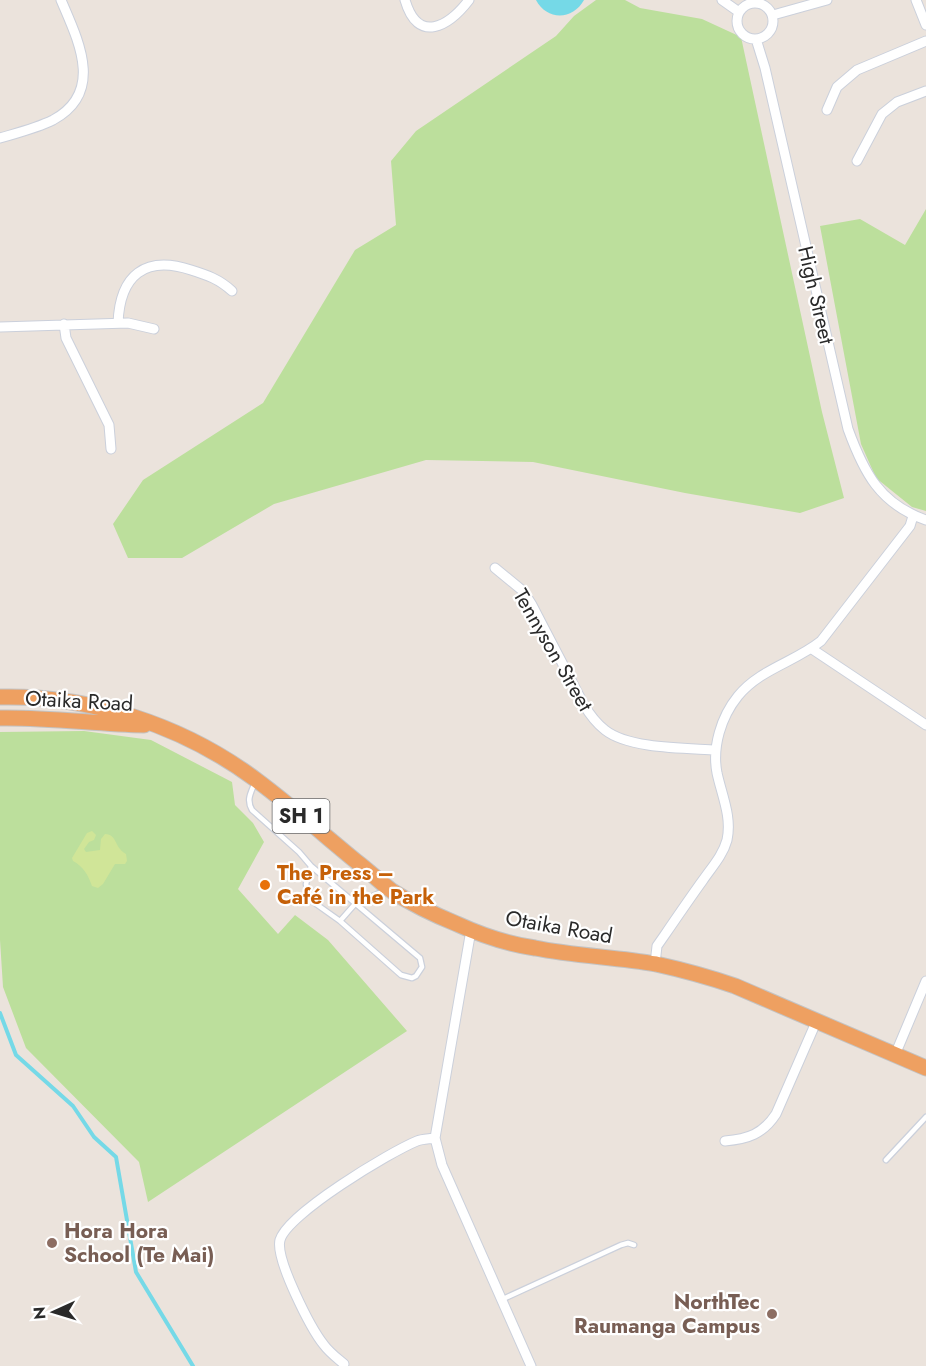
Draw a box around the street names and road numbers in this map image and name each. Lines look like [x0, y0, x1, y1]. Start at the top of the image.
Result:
street label: High Street [790, 243, 842, 347]
street label: Tennyson Street [506, 583, 600, 717]
street label: Otaika Road [24, 683, 134, 719]
road number: SH 1 [272, 799, 330, 833]
street label: Otaika Road [503, 903, 615, 951]

